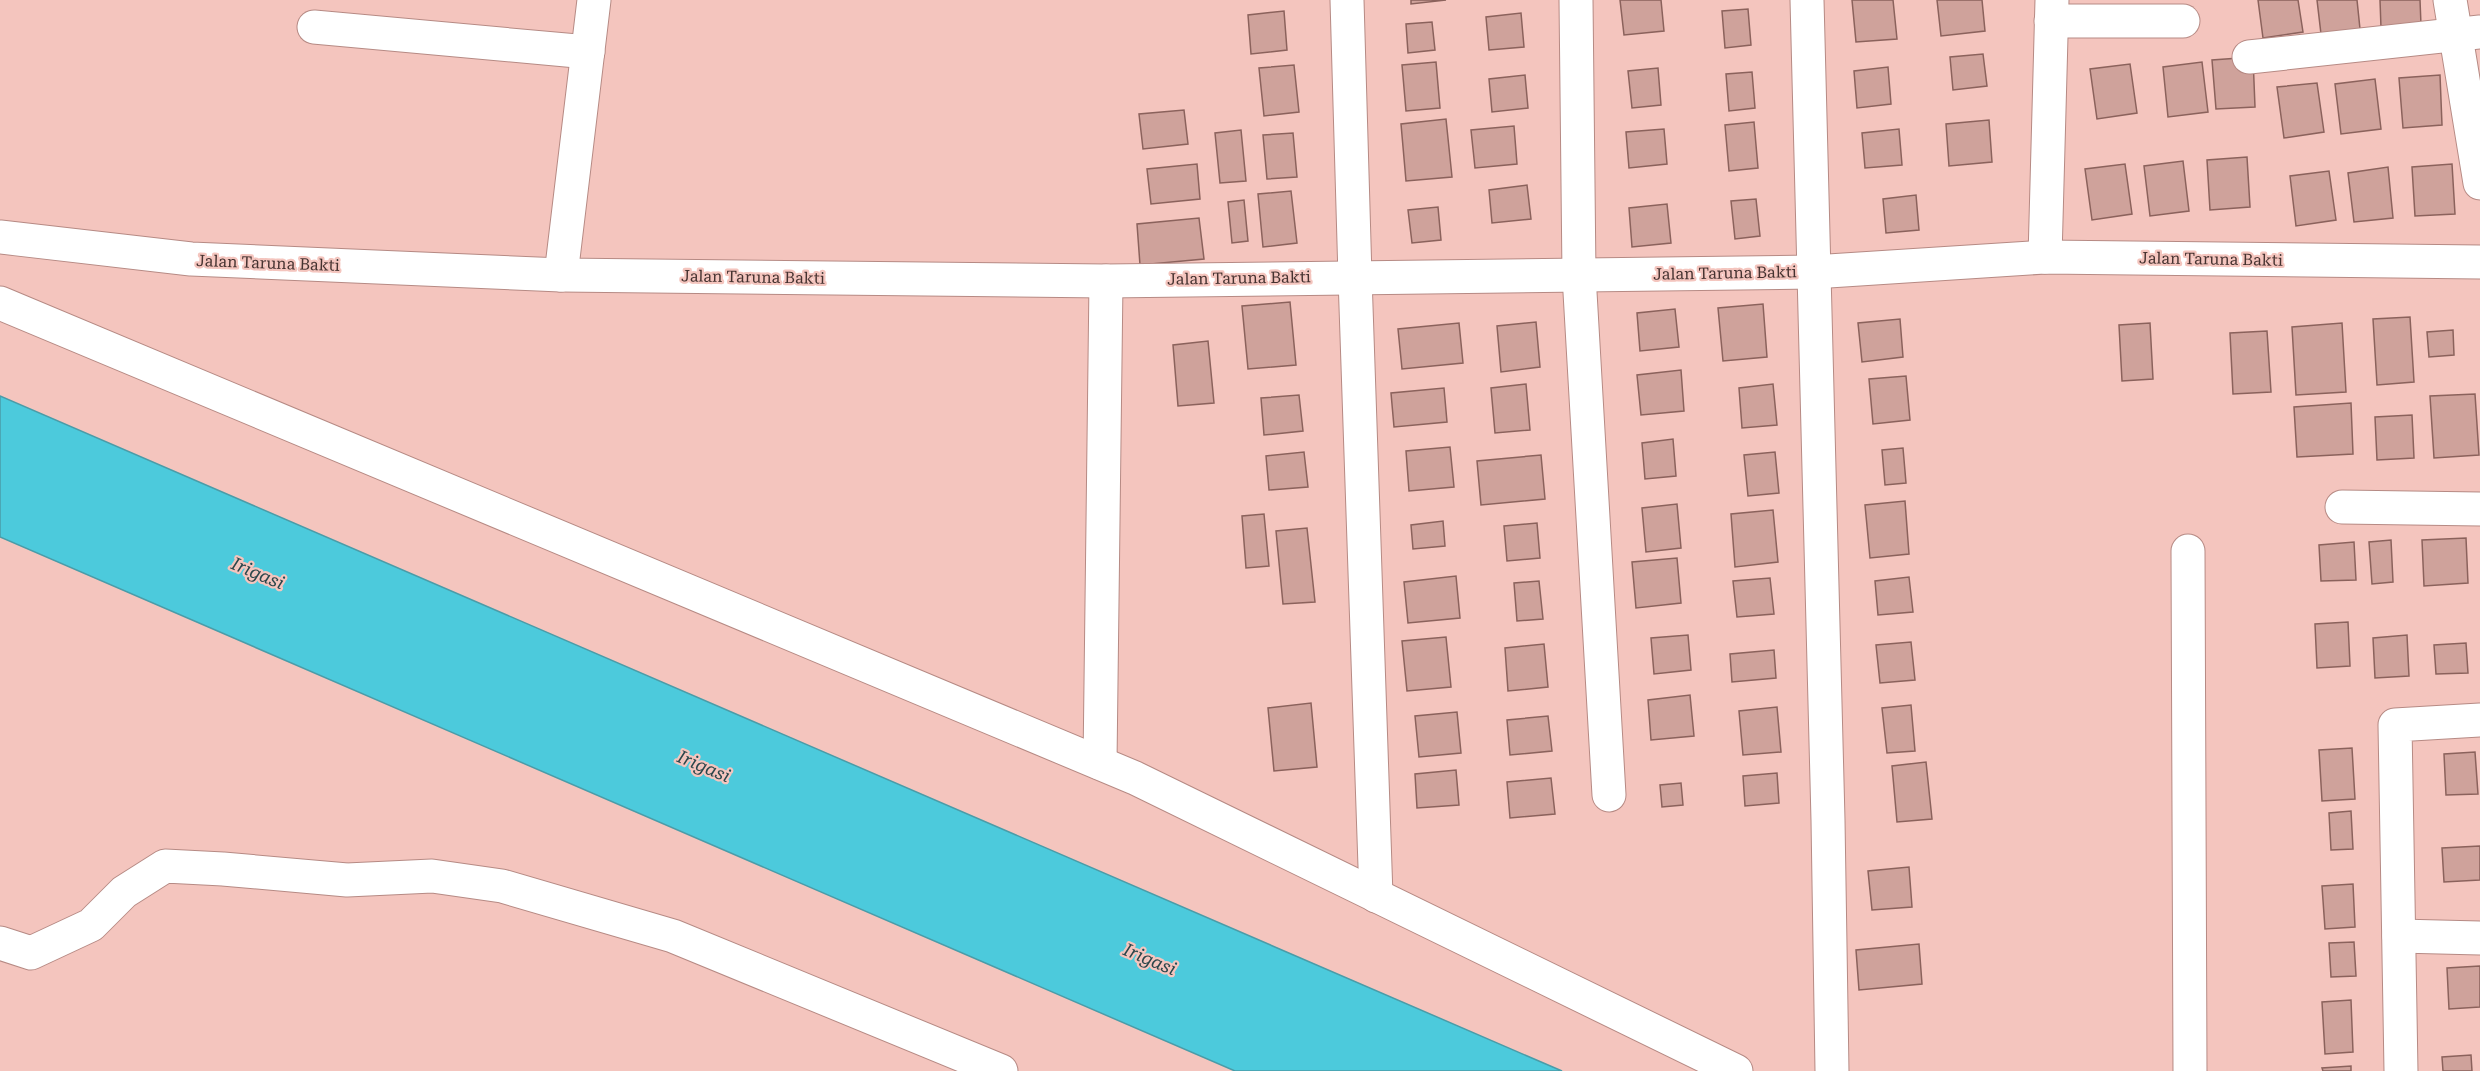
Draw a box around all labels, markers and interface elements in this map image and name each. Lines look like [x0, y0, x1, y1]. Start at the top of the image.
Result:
street label: Jalan Taruna Bakti [2139, 248, 2283, 270]
street label: Jalan Taruna Bakti [196, 251, 340, 275]
street label: Jalan Taruna Bakti [1653, 262, 1797, 284]
street label: Jalan Taruna Bakti [681, 266, 825, 288]
street label: Jalan Taruna Bakti [1167, 267, 1311, 289]
water label: Irigasi [227, 552, 288, 594]
water label: Irigasi [673, 745, 734, 787]
water label: Irigasi [1119, 938, 1180, 980]

